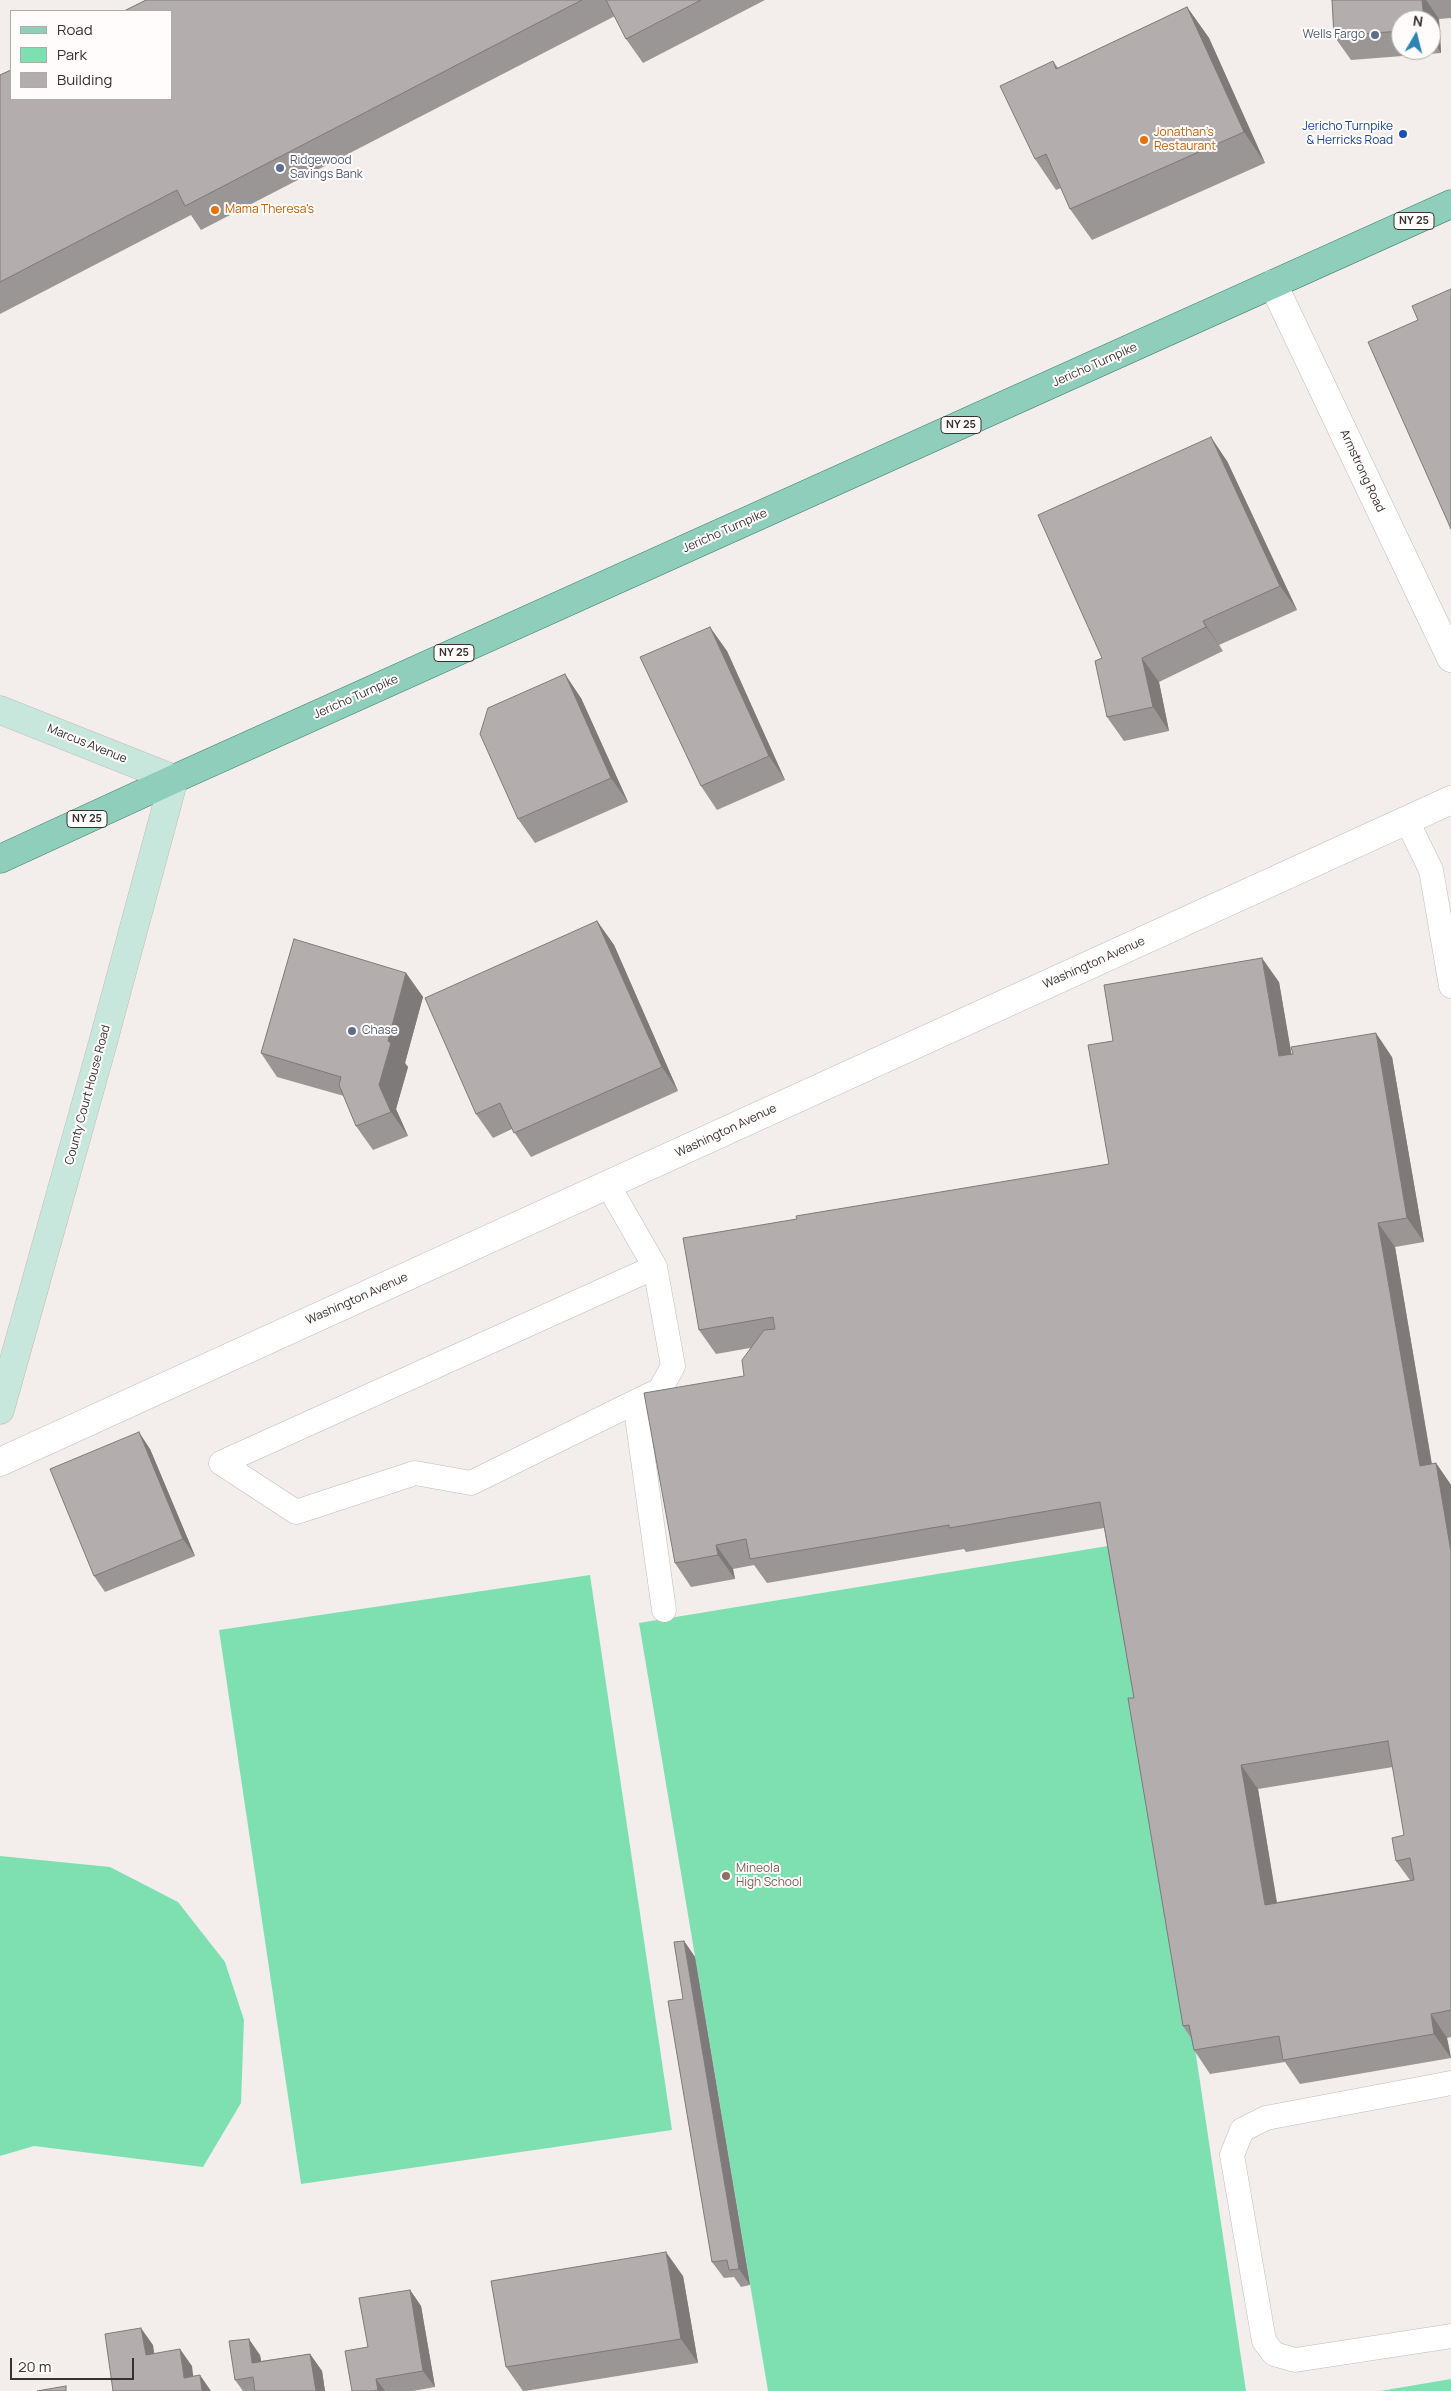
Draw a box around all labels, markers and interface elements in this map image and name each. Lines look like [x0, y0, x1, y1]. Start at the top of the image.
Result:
legend [10, 10, 172, 100]
north arrow [1391, 10, 1441, 60]
text: N [1412, 11, 1424, 31]
text: Road [57, 19, 93, 40]
place label: Wells Fargo [1302, 28, 1365, 42]
marker: Wells Fargo [1369, 29, 1381, 41]
text: Park [57, 44, 87, 65]
text: Building [57, 69, 112, 90]
place label: Jericho Turnpike & Herricks Road [1302, 120, 1393, 148]
place label: Jonathan’s Restaurant [1154, 126, 1216, 154]
marker: Jericho Turnpike & Herricks Road [1397, 128, 1409, 140]
marker: Jonathan’s Restaurant [1138, 134, 1150, 146]
place label: Ridgewood Savings Bank [290, 154, 363, 182]
marker: Ridgewood Savings Bank [274, 162, 286, 174]
place label: Mama Theresa's [225, 203, 314, 217]
marker: Mama Theresa's [209, 204, 221, 216]
road number: NY 25 [1394, 212, 1434, 230]
street label: Jericho Turnpike [1051, 340, 1139, 390]
road number: NY 25 [941, 416, 981, 434]
street label: Armstrong Road [1337, 427, 1387, 515]
street label: Jericho Turnpike [681, 506, 769, 556]
road number: NY 25 [434, 644, 474, 661]
street label: Jericho Turnpike [312, 672, 400, 722]
street label: Marcus Avenue [45, 721, 129, 767]
road number: NY 25 [67, 811, 107, 828]
street label: Washington Avenue [1041, 934, 1147, 992]
street label: County Court House Road [62, 1023, 114, 1167]
place label: Chase [362, 1024, 398, 1038]
marker: Chase [346, 1025, 358, 1037]
street label: Washington Avenue [673, 1101, 779, 1161]
street label: Washington Avenue [304, 1270, 410, 1328]
place label: Mineola High School [736, 1862, 802, 1890]
marker: Mineola High School [720, 1870, 732, 1882]
scale bar [12, 2348, 136, 2380]
text: 20 m [18, 2356, 51, 2377]

